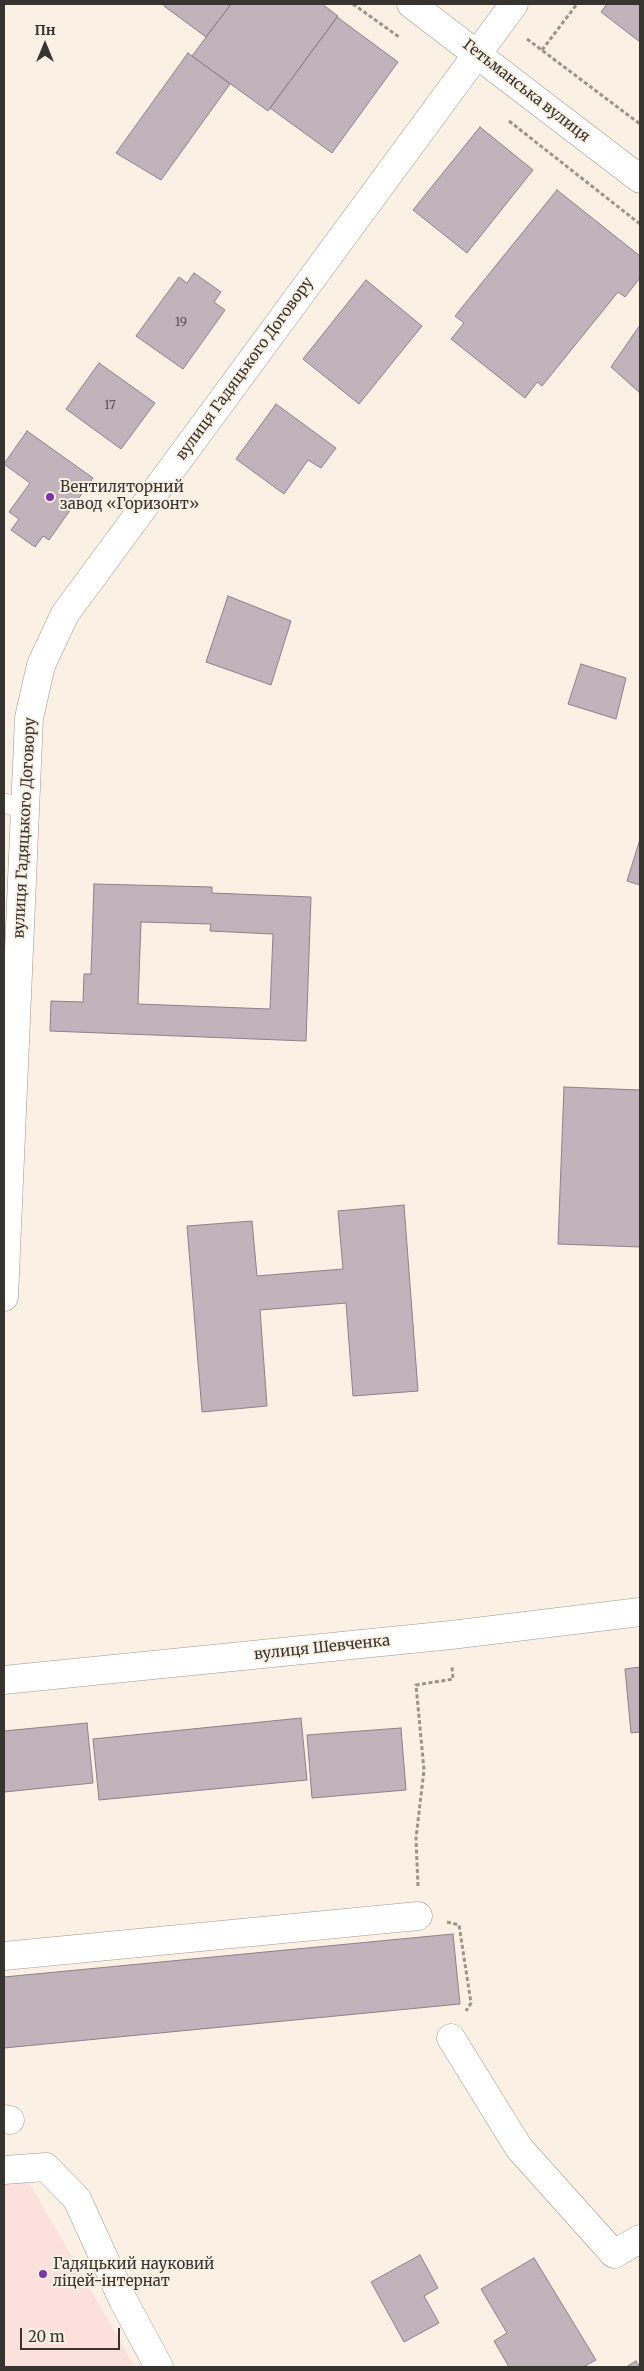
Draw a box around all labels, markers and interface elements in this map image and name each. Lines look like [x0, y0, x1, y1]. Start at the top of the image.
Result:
north arrow [20, 20, 70, 70]
text: Пн [34, 21, 56, 39]
street label: Гетьманська вулиця [459, 36, 593, 146]
street label: вулиця Гадяцького Договору [173, 274, 317, 464]
house number: 19 [175, 316, 187, 330]
house number: 17 [104, 399, 116, 413]
place label: Вентиляторний завод «Горизонт» [60, 479, 199, 514]
marker: Вентиляторний завод «Горизонт» [44, 491, 56, 503]
street label: вулиця Гадяцького Договору [10, 717, 40, 939]
street label: вулиця Шевченка [253, 1632, 391, 1664]
place label: Гадяцький науковий ліцей-інтернат [53, 2256, 214, 2291]
marker: Гадяцький науковий ліцей-інтернат [37, 2268, 49, 2280]
scale bar [22, 2318, 122, 2350]
text: 20 m [28, 2327, 65, 2346]

